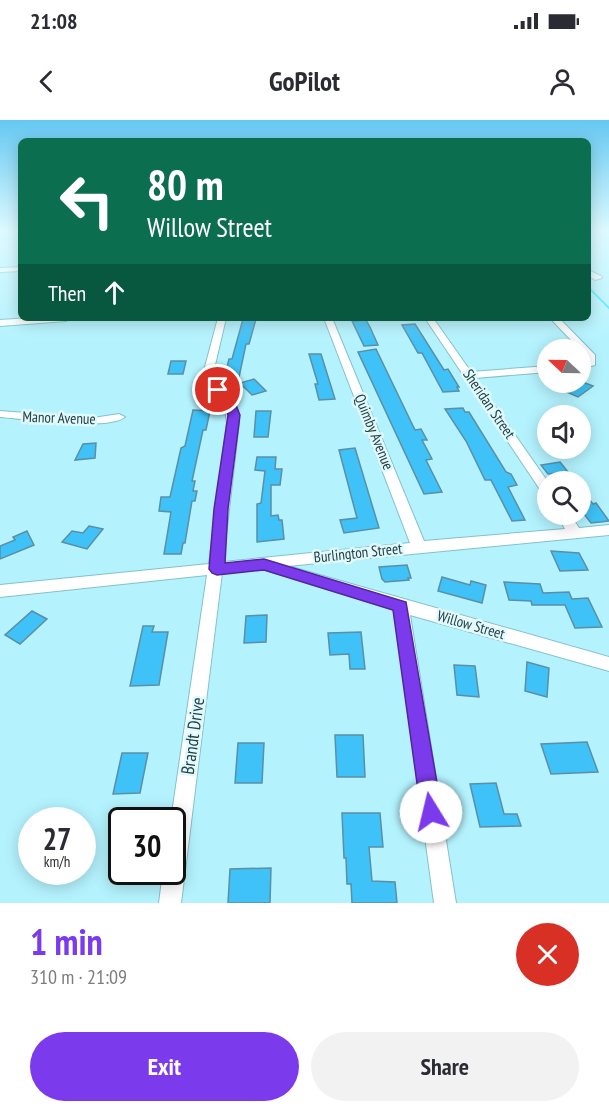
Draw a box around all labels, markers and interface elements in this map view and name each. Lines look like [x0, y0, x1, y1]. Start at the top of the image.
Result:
text: 21:08 [30, 7, 78, 35]
text: GoPilot [269, 64, 340, 98]
icon: back [30, 65, 63, 98]
icon: person [546, 65, 579, 98]
text: 80 m [147, 157, 224, 212]
icon: left [48, 162, 126, 240]
text: Willow Street [147, 210, 272, 244]
icon: ahead [98, 276, 131, 309]
text: Then [48, 279, 86, 307]
north arrow [537, 339, 591, 393]
map controls [537, 339, 591, 525]
pin [192, 364, 243, 415]
street label: Sheridan Street [459, 365, 520, 442]
icon: arrive [201, 373, 234, 406]
street label: Quimby Avenue [351, 391, 398, 472]
button: sound [537, 405, 591, 459]
street label: Manor Avenue [22, 407, 96, 428]
button: search [537, 471, 591, 525]
street label: Burlington Street [313, 538, 403, 567]
street label: Willow Street [435, 606, 507, 643]
street label: Brandt Drive [176, 696, 209, 776]
position arrow [399, 780, 463, 844]
speed limit sign: 30 [108, 807, 186, 885]
text: 27 [43, 819, 71, 858]
text: km/h [44, 852, 70, 871]
text: 1 min [30, 918, 103, 965]
button: close [516, 923, 579, 986]
text: 310 m · 21:09 [30, 964, 127, 990]
button: Exit [30, 1032, 299, 1101]
button: Share [311, 1032, 579, 1101]

